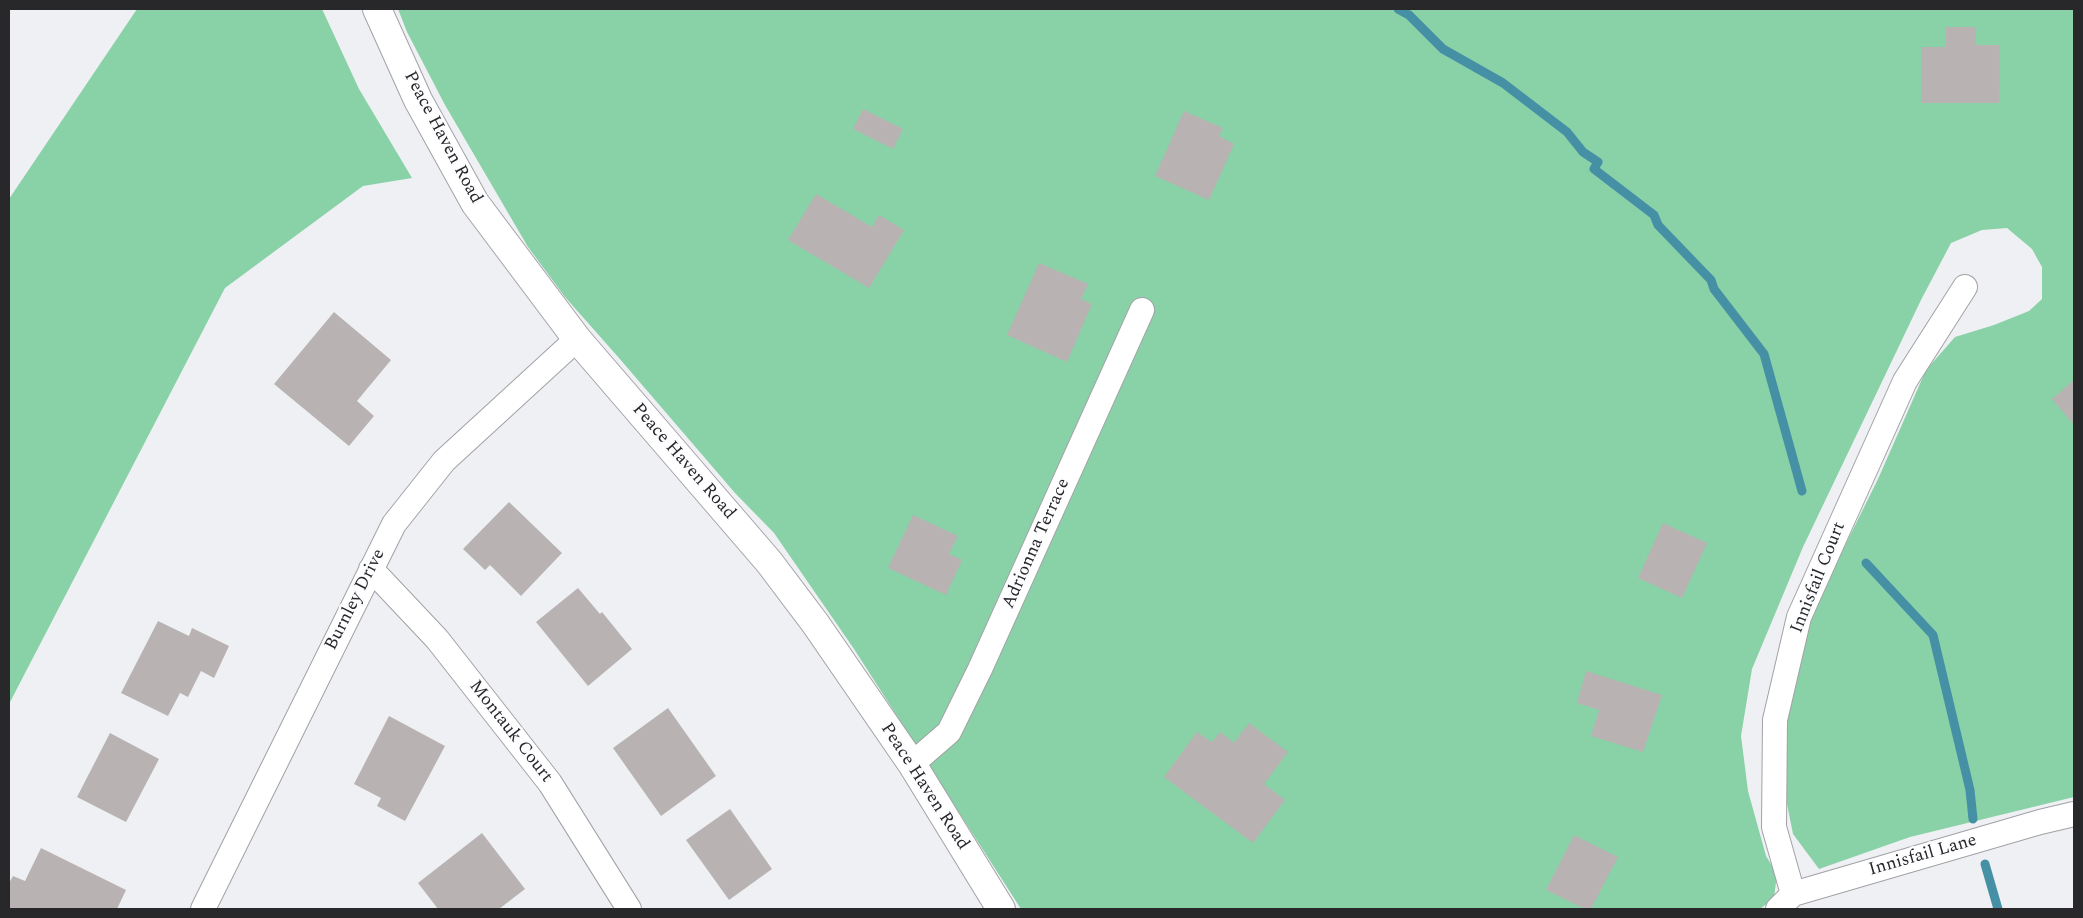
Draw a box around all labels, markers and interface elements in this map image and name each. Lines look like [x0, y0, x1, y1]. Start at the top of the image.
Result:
street label: Peace Haven Road [398, 68, 486, 208]
street label: Peace Haven Road [627, 400, 739, 524]
street label: Adrionna Terrace [999, 475, 1075, 613]
street label: Innisfail Court [1787, 519, 1851, 637]
street label: Burnley Drive [321, 546, 391, 654]
street label: Montauk Court [463, 677, 557, 787]
street label: Peace Haven Road [875, 720, 973, 854]
street label: Innisfail Lane [1867, 830, 1979, 882]

